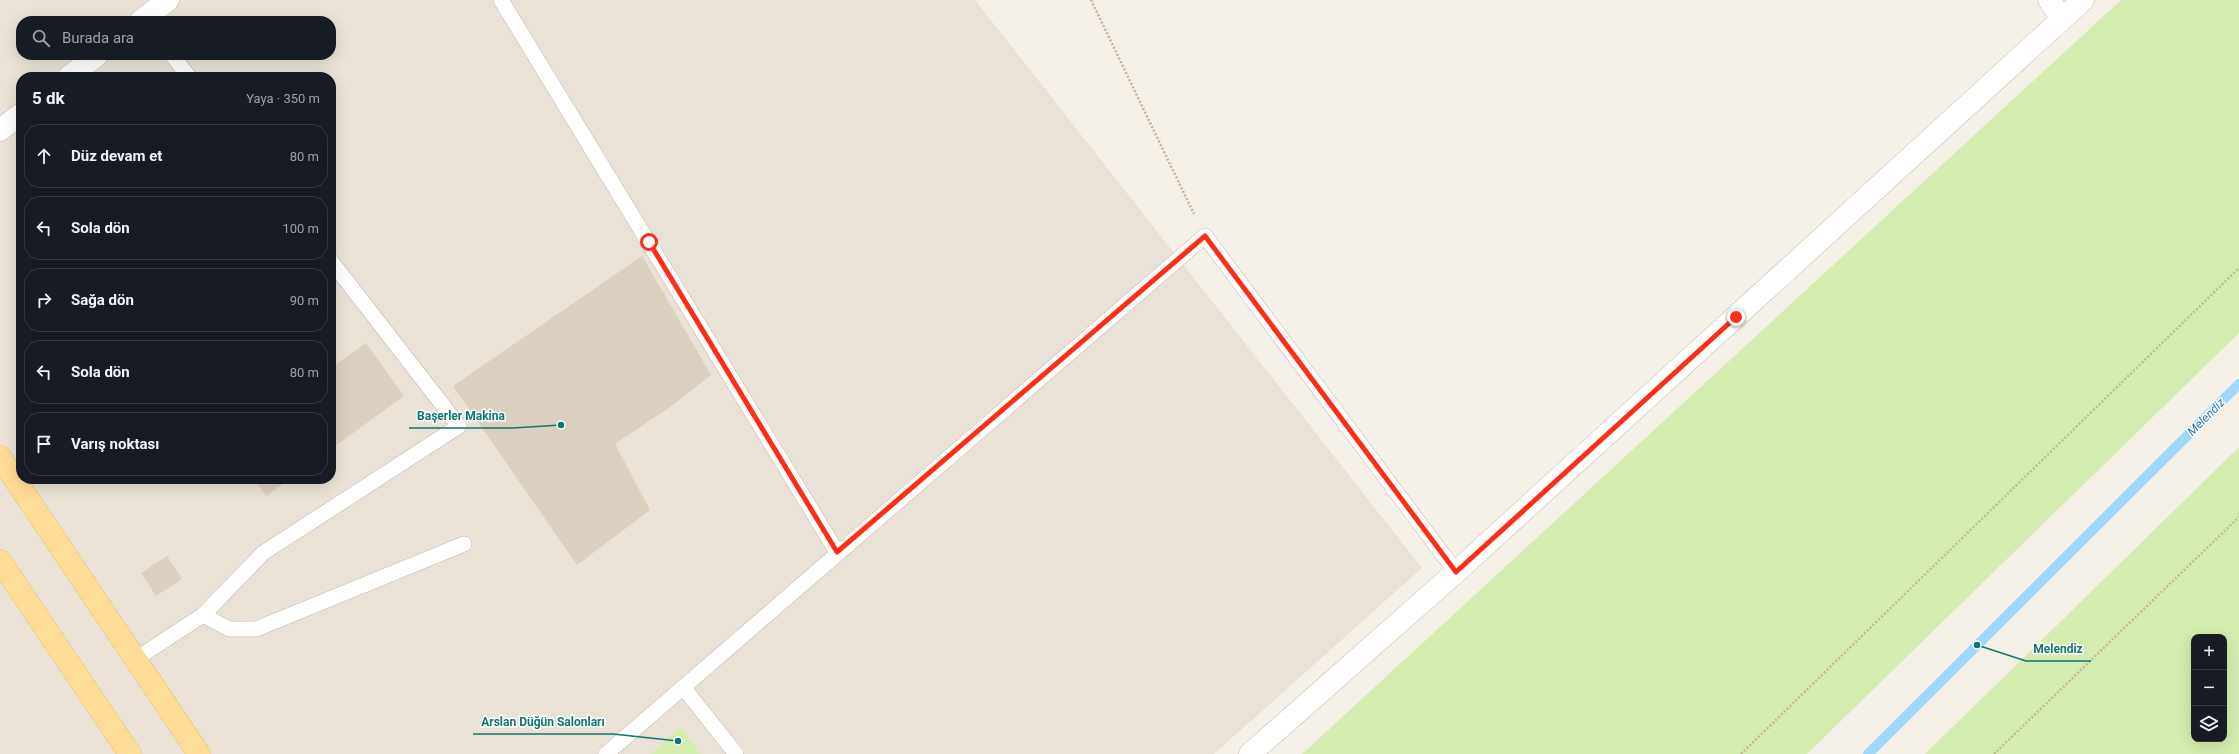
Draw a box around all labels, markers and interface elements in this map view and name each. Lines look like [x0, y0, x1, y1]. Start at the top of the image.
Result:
search box [16, 16, 336, 60]
icon: search [30, 27, 52, 49]
text: Burada ara [62, 29, 134, 47]
text: 5 dk [32, 88, 65, 108]
text: Yaya · 350 m [246, 91, 320, 106]
icon: ahead [33, 145, 55, 167]
text: Düz devam et [71, 147, 162, 165]
text: 80 m [290, 149, 319, 164]
icon: left [33, 217, 55, 239]
text: Sola dön [71, 219, 130, 237]
text: 100 m [282, 221, 319, 236]
route start [640, 233, 658, 251]
icon: right [33, 289, 55, 311]
text: Sağa dön [71, 291, 134, 309]
text: 90 m [290, 293, 319, 308]
route end [1727, 308, 1745, 326]
icon: left [33, 361, 55, 383]
text: Sola dön [71, 363, 130, 381]
text: 80 m [290, 365, 319, 380]
water label: Melendiz [2184, 395, 2228, 439]
callout: Başerler Makina [409, 404, 513, 428]
text: Başerler Makina [417, 409, 505, 423]
icon: arrive [33, 433, 55, 455]
text: Varış noktası [71, 435, 159, 453]
map controls [2191, 634, 2227, 742]
button: + [2191, 634, 2227, 670]
callout: Melendiz [2026, 637, 2091, 661]
text: Melendiz [2033, 642, 2083, 656]
button: − [2191, 670, 2227, 706]
button: layers [2191, 706, 2227, 742]
callout: Arslan Düğün Salonları [473, 710, 613, 734]
text: Arslan Düğün Salonları [481, 715, 605, 729]

